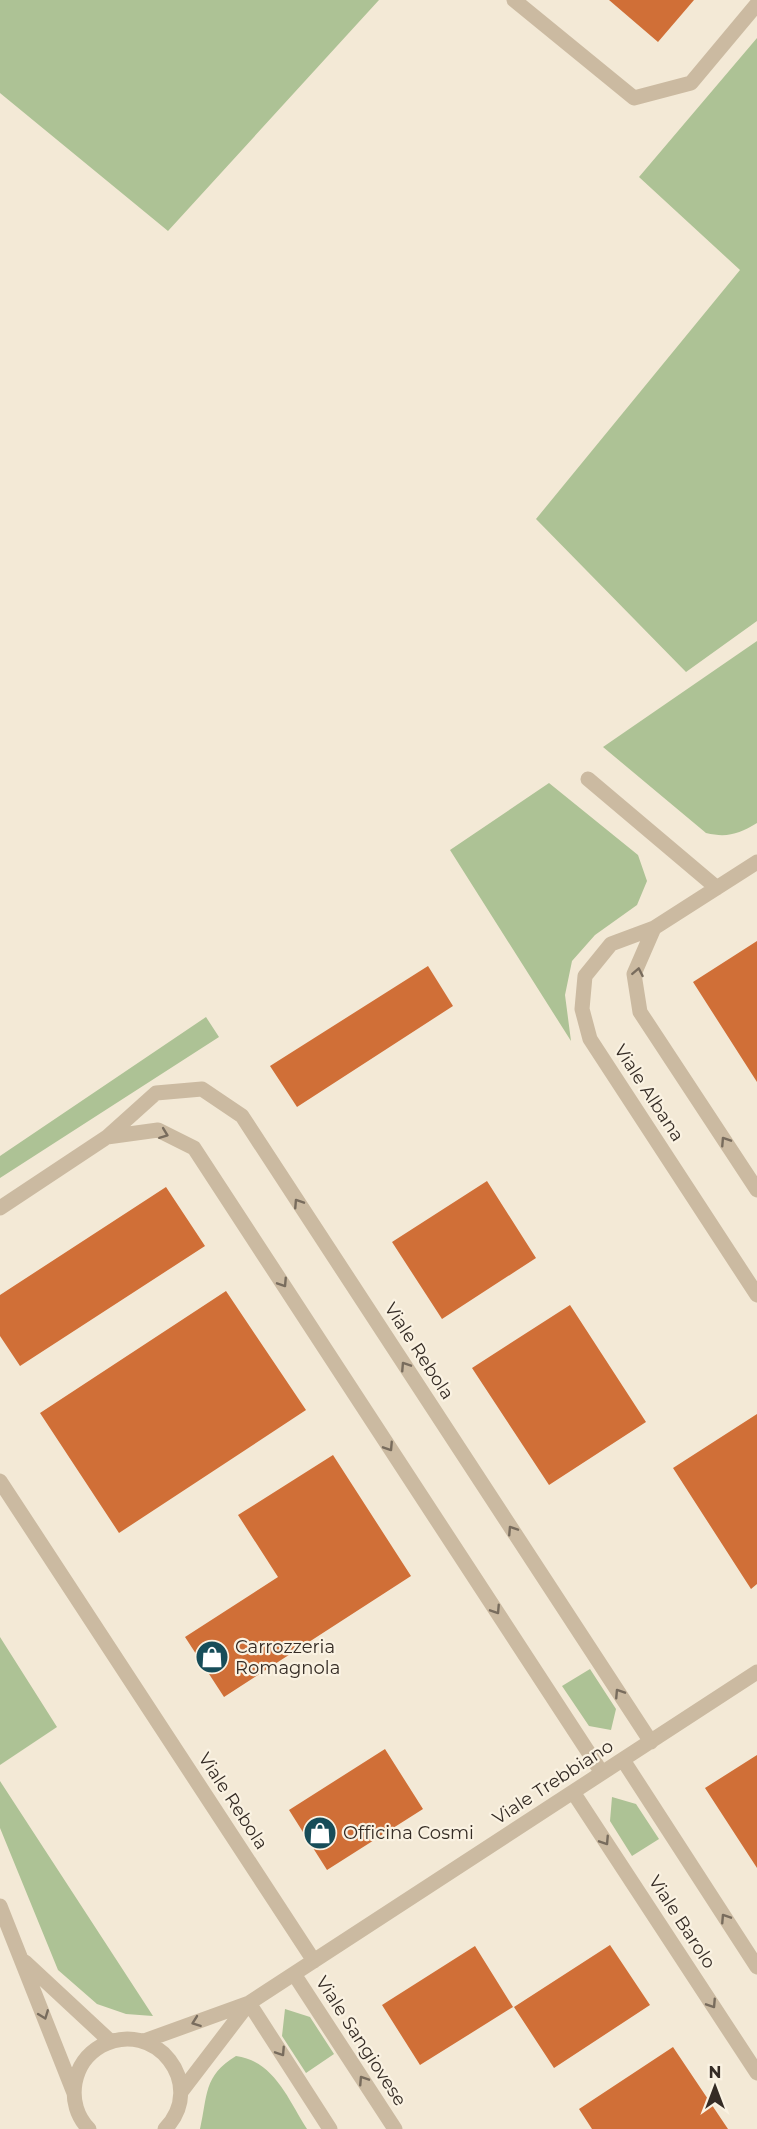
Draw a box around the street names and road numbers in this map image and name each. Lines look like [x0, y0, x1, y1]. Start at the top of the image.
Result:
street label: Viale Albana [609, 1040, 689, 1146]
street label: Viale Rebola [380, 1298, 458, 1404]
street label: Viale Trebbiano [489, 1735, 617, 1829]
street label: Viale Rebola [194, 1748, 272, 1854]
street label: Viale Barolo [644, 1871, 720, 1973]
street label: Viale Sangiovese [311, 1972, 411, 2110]

